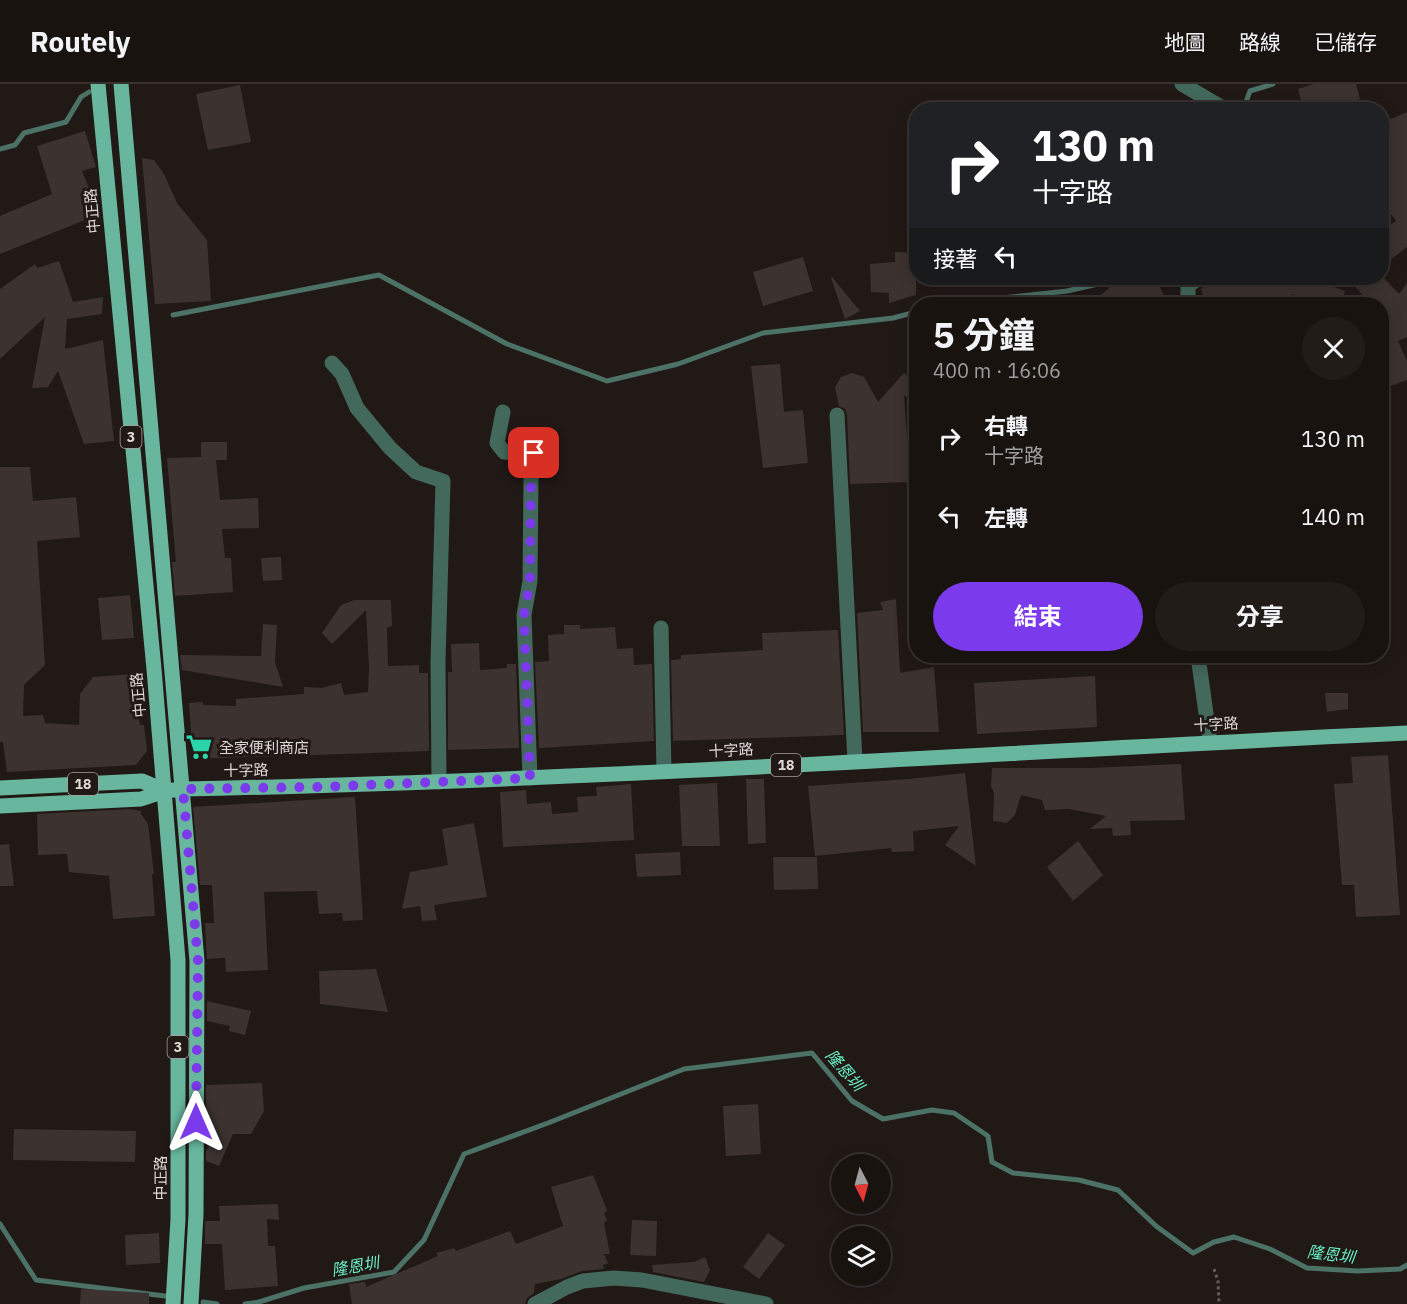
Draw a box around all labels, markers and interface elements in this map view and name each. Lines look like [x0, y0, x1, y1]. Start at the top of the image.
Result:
text: Routely [30, 23, 131, 60]
text: 地圖 [1164, 28, 1206, 56]
text: 路線 [1239, 28, 1281, 56]
text: 已儲存 [1314, 28, 1377, 56]
text: 130 m [1032, 118, 1155, 173]
icon: right [933, 126, 1011, 204]
text: 十字路 [1032, 174, 1113, 209]
street label: 中正路 [81, 188, 103, 234]
icon: left [989, 240, 1022, 273]
text: 接著 [933, 244, 977, 273]
text: 5 分鐘 [933, 311, 1035, 358]
button: close [1302, 317, 1365, 380]
text: 400 m · 16:06 [933, 357, 1061, 384]
text: 右轉 [984, 411, 1028, 440]
icon: right [933, 422, 966, 455]
text: 130 m [1301, 424, 1365, 453]
road number: 3 [120, 426, 142, 448]
pin [508, 427, 559, 478]
icon: arrive [517, 436, 550, 469]
text: 十字路 [984, 442, 1044, 469]
icon: left [933, 500, 966, 533]
text: 140 m [1301, 502, 1365, 531]
text: 左轉 [984, 503, 1028, 532]
button: 結束 [933, 582, 1143, 651]
button: 分享 [1155, 582, 1365, 651]
street label: 中正路 [127, 672, 149, 718]
street label: 十字路 [1193, 713, 1239, 735]
supermarket icon: 全家便利商店 [184, 732, 214, 762]
place label: 全家便利商店 [219, 738, 309, 757]
street label: 十字路 [708, 739, 754, 761]
road number: 18 [771, 754, 801, 776]
street label: 十字路 [223, 760, 269, 780]
road number: 18 [68, 773, 98, 795]
road number: 3 [168, 1036, 188, 1058]
water label: 隆恩圳 [822, 1045, 870, 1096]
position arrow [164, 1090, 228, 1154]
north arrow [831, 1154, 891, 1214]
map controls [831, 1154, 891, 1286]
street label: 中正路 [151, 1155, 170, 1201]
button: layers [831, 1226, 891, 1286]
water label: 隆恩圳 [1306, 1241, 1358, 1267]
water label: 隆恩圳 [330, 1252, 382, 1280]

